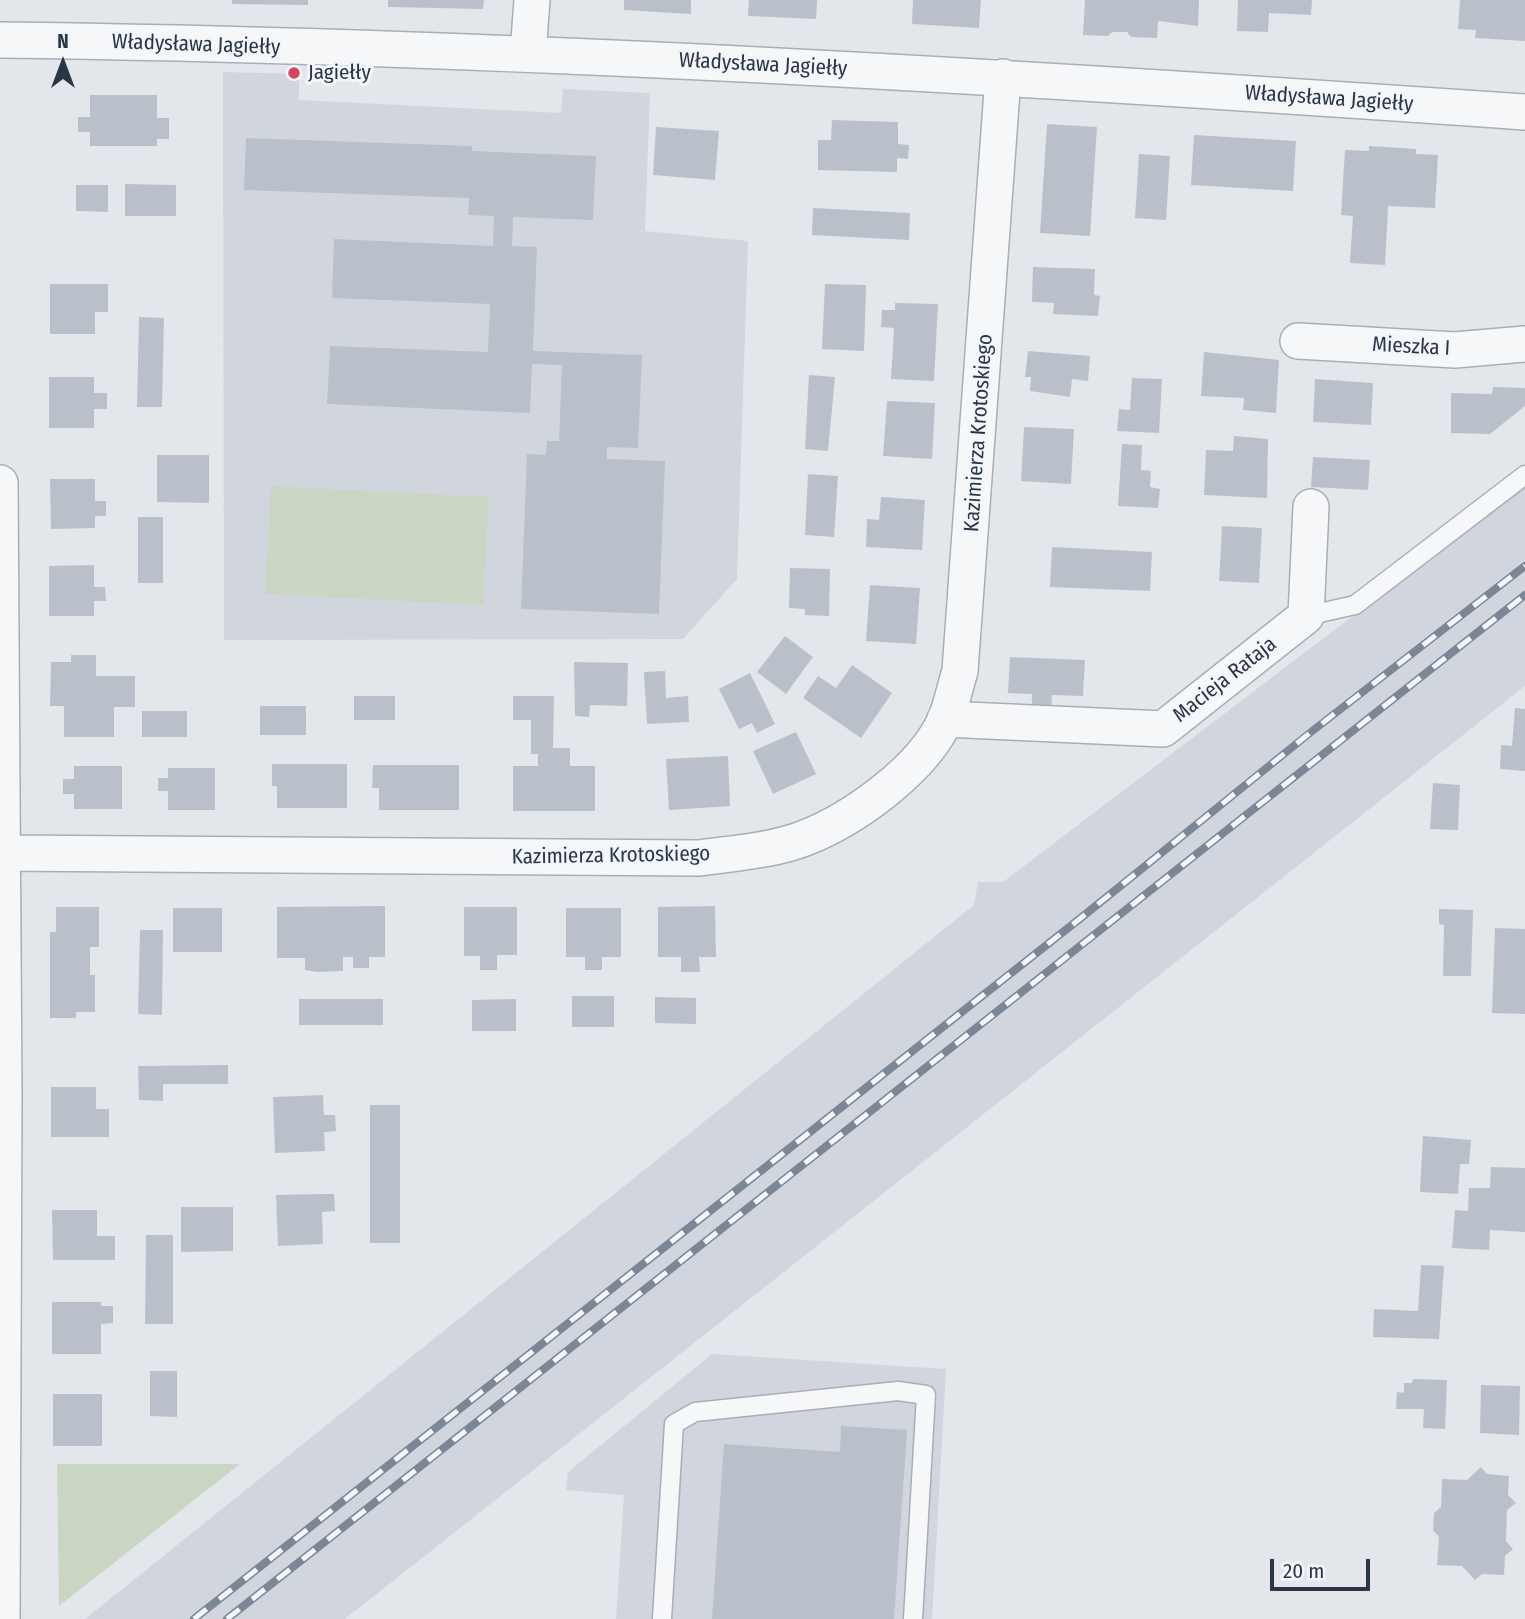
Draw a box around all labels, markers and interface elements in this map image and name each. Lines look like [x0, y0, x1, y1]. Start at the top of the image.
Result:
north arrow [28, 28, 98, 98]
street label: Władysława Jagiełły [111, 29, 281, 61]
text: N [57, 30, 69, 53]
street label: Władysława Jagiełły [678, 48, 848, 82]
place label: Jagiełły [308, 60, 371, 86]
marker: Jagiełły [286, 65, 302, 81]
street label: Władysława Jagiełły [1244, 81, 1414, 117]
street label: Mieszka I [1371, 332, 1451, 362]
street label: Kazimierza Krotoskiego [960, 333, 998, 533]
street label: Macieja Rataja [1168, 632, 1282, 728]
street label: Kazimierza Krotoskiego [512, 842, 710, 870]
scale bar [1273, 1546, 1373, 1590]
text: 20 m [1283, 1558, 1324, 1584]

